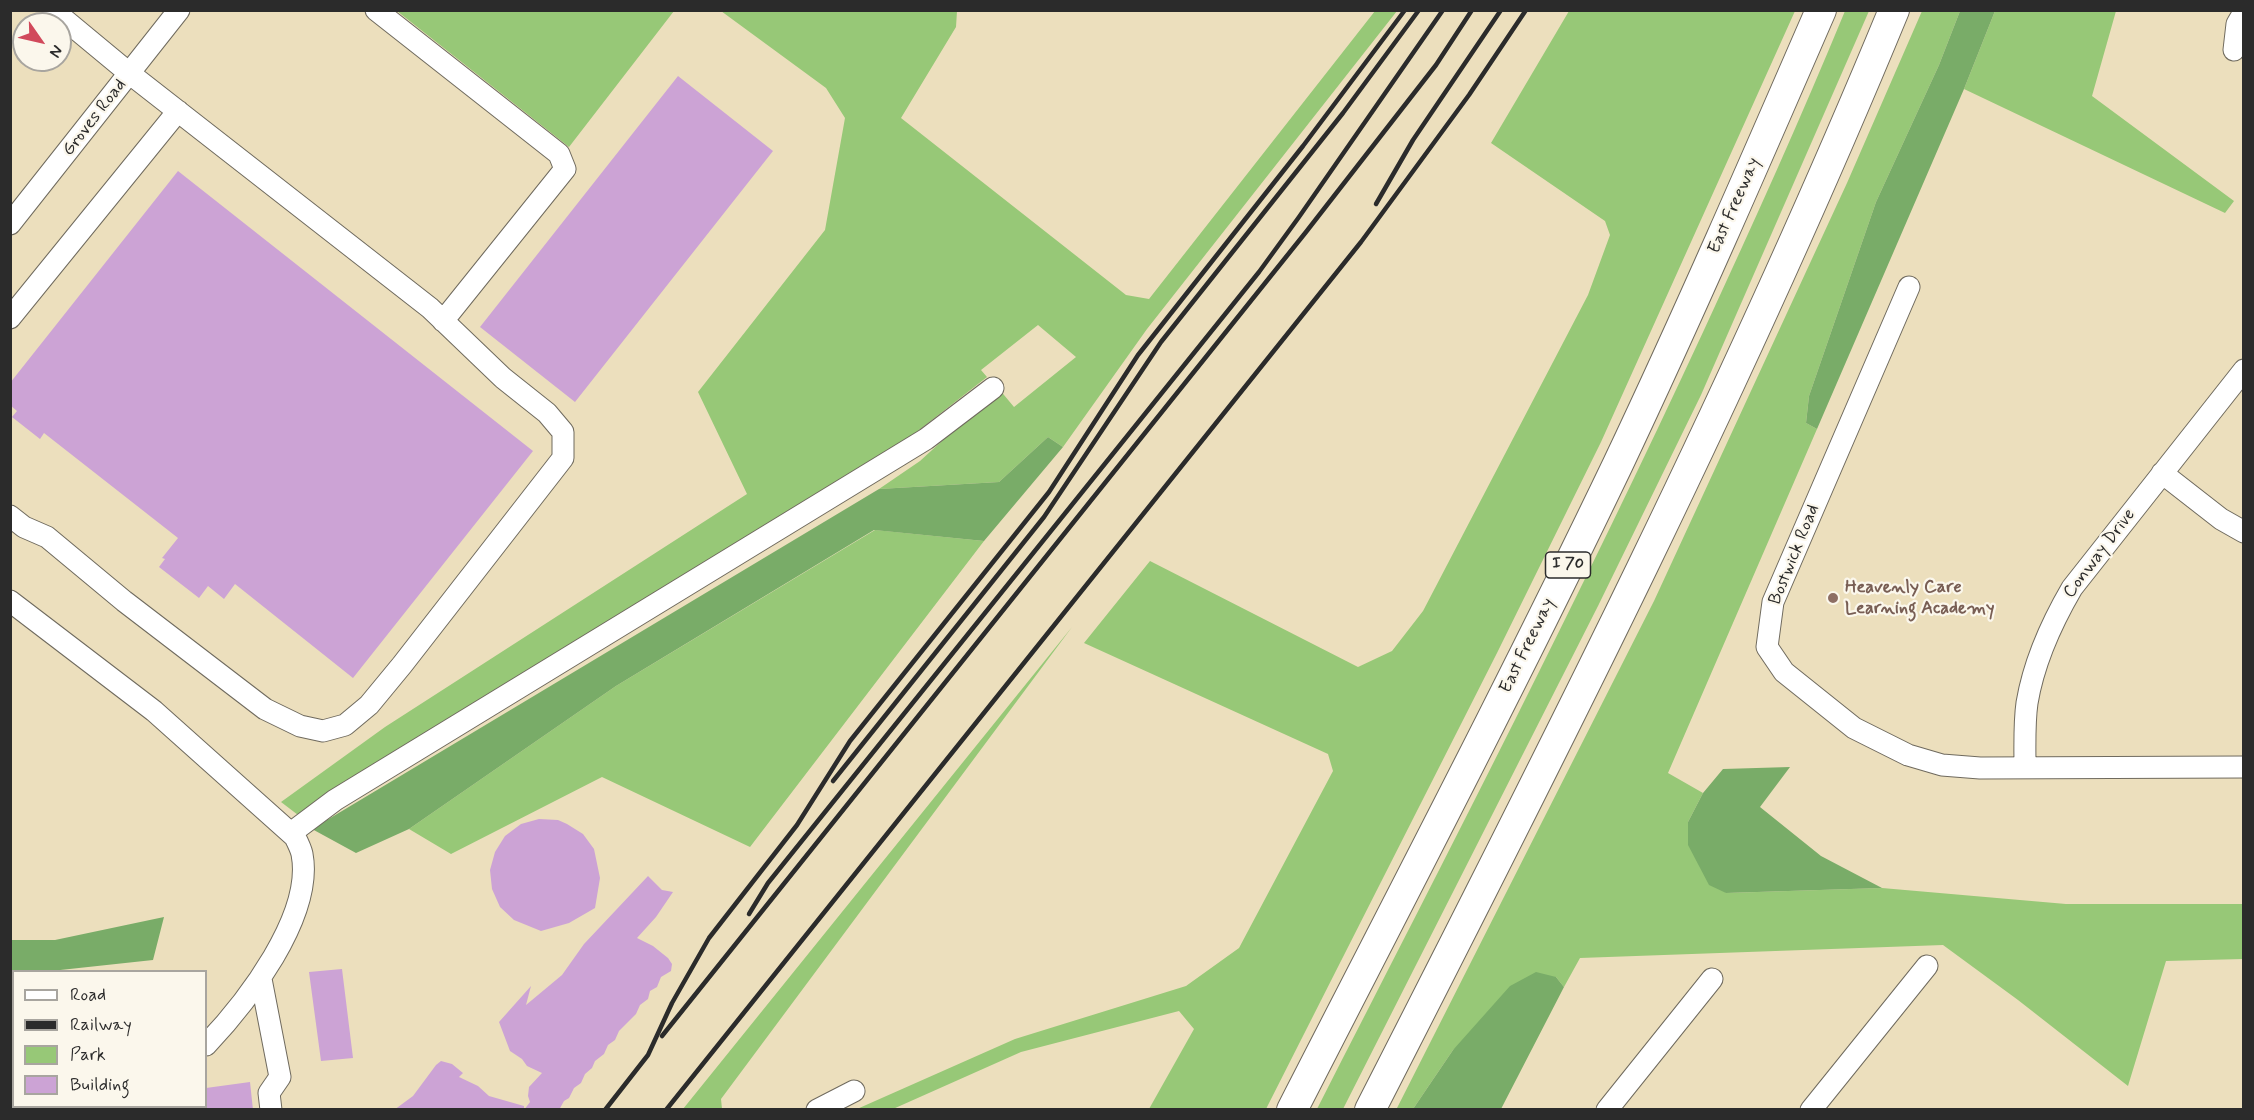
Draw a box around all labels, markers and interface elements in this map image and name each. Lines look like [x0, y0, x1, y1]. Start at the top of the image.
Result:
north arrow [12, 12, 72, 72]
text: N [44, 41, 67, 62]
street label: Groves Road [58, 75, 132, 161]
street label: East Freeway [1704, 155, 1766, 257]
street label: Bostwick Road [1765, 502, 1825, 608]
street label: Conway Drive [2059, 505, 2141, 603]
road number: I 70 [1546, 552, 1590, 578]
place label: Heavenly Care Learning Academy [1845, 577, 1995, 620]
marker: Heavenly Care Learning Academy [1826, 591, 1840, 605]
street label: East Freeway [1496, 595, 1560, 697]
legend [12, 970, 207, 1108]
text: Road [70, 983, 106, 1007]
text: Railway [70, 1013, 132, 1037]
text: Park [70, 1043, 106, 1067]
text: Building [70, 1073, 130, 1097]

